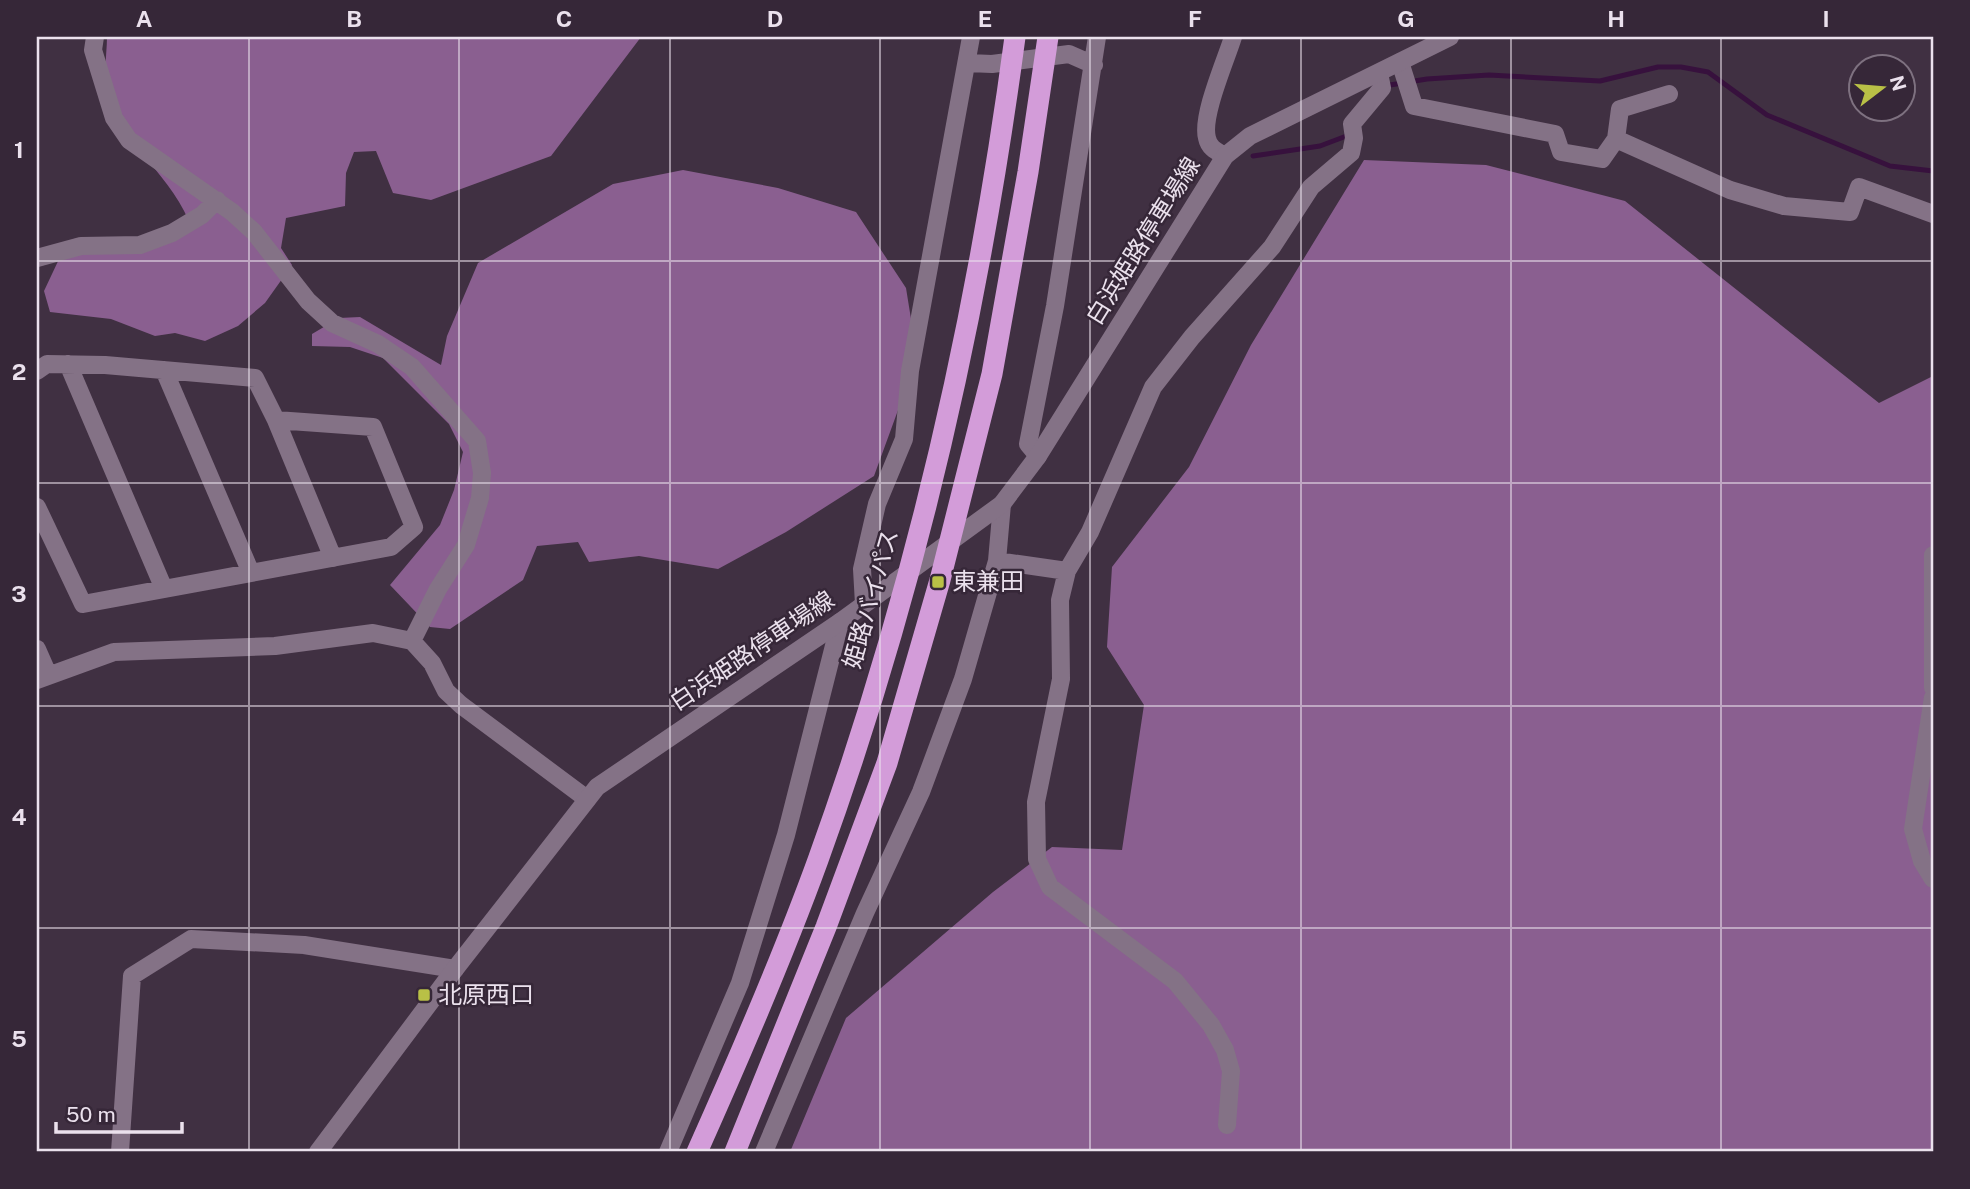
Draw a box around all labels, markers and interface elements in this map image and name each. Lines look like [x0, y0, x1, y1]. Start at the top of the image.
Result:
text: A [136, 5, 153, 32]
text: B [346, 5, 362, 32]
text: C [556, 5, 572, 32]
text: D [767, 5, 783, 32]
text: E [978, 5, 992, 32]
text: F [1188, 5, 1202, 32]
text: G [1397, 5, 1415, 32]
text: H [1607, 5, 1625, 32]
text: I [1822, 5, 1830, 32]
north arrow [1848, 52, 1918, 122]
text: N [1886, 73, 1911, 93]
text: 1 [14, 136, 24, 163]
street label: 白浜姫路停車場線 [1079, 152, 1205, 329]
text: 2 [12, 358, 26, 385]
street label: 姫路バイパス [837, 526, 903, 672]
place label: 東兼田 [952, 567, 1024, 595]
marker: 東兼田 [930, 574, 946, 590]
text: 3 [11, 580, 27, 607]
street label: 白浜姫路停車場線 [664, 585, 839, 715]
text: 4 [11, 803, 27, 830]
place label: 北原西口 [438, 980, 534, 1008]
marker: 北原西口 [416, 987, 432, 1003]
text: 5 [11, 1025, 27, 1052]
scale bar [56, 1091, 182, 1135]
text: 50 m [66, 1102, 116, 1127]

